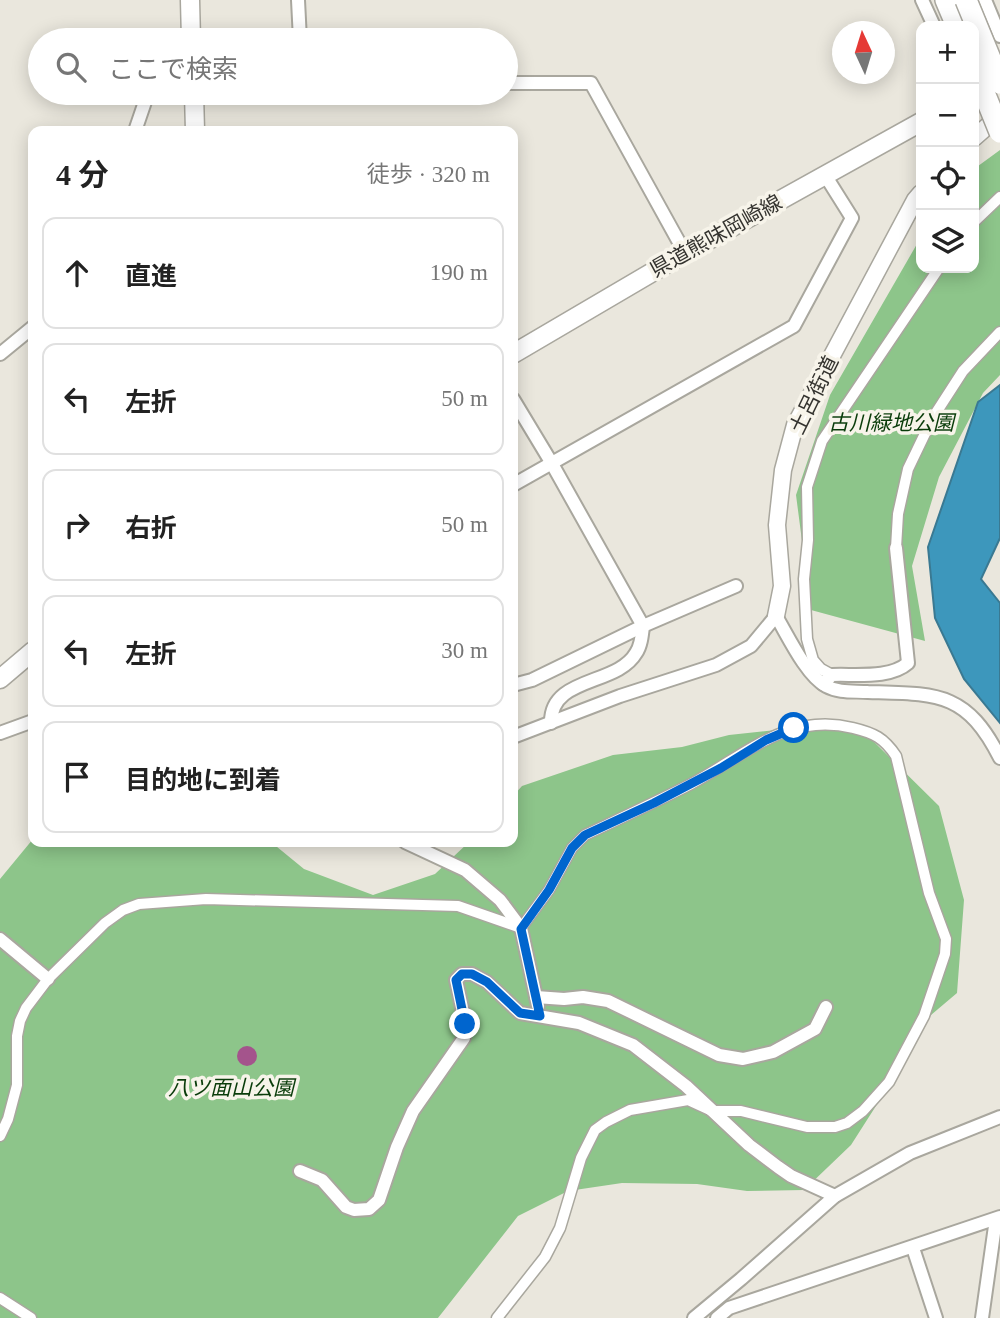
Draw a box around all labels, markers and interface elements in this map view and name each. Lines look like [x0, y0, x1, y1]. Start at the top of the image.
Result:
north arrow [832, 21, 895, 84]
map controls [916, 21, 979, 273]
button: + [916, 21, 979, 84]
search box [28, 28, 518, 105]
icon: search [52, 48, 90, 86]
text: ここで検索 [108, 55, 238, 84]
button: − [916, 84, 979, 147]
button: locate [916, 147, 979, 210]
text: 4 分 [56, 158, 109, 191]
text: 徒歩 · 320 m [367, 162, 490, 187]
street label: 県道熊味岡崎線 [646, 190, 786, 282]
button: layers [916, 210, 979, 273]
icon: ahead [58, 254, 96, 292]
text: 190 m [430, 260, 488, 285]
text: 直進 [125, 262, 177, 291]
street label: 土呂街道 [785, 352, 843, 438]
icon: left [58, 380, 96, 418]
text: 50 m [441, 386, 488, 411]
text: 左折 [125, 388, 177, 417]
park label: 古川緑地公園 [828, 411, 957, 435]
icon: right [58, 506, 96, 544]
text: 50 m [441, 512, 488, 537]
text: 右折 [125, 514, 177, 543]
icon: left [58, 632, 96, 670]
text: 30 m [441, 638, 488, 663]
text: 左折 [125, 640, 177, 669]
route start [778, 712, 809, 743]
icon: arrive [58, 758, 96, 796]
text: 目的地に到着 [125, 766, 281, 795]
route end [449, 1008, 480, 1039]
park label: 八ツ面山公園 [168, 1076, 297, 1100]

